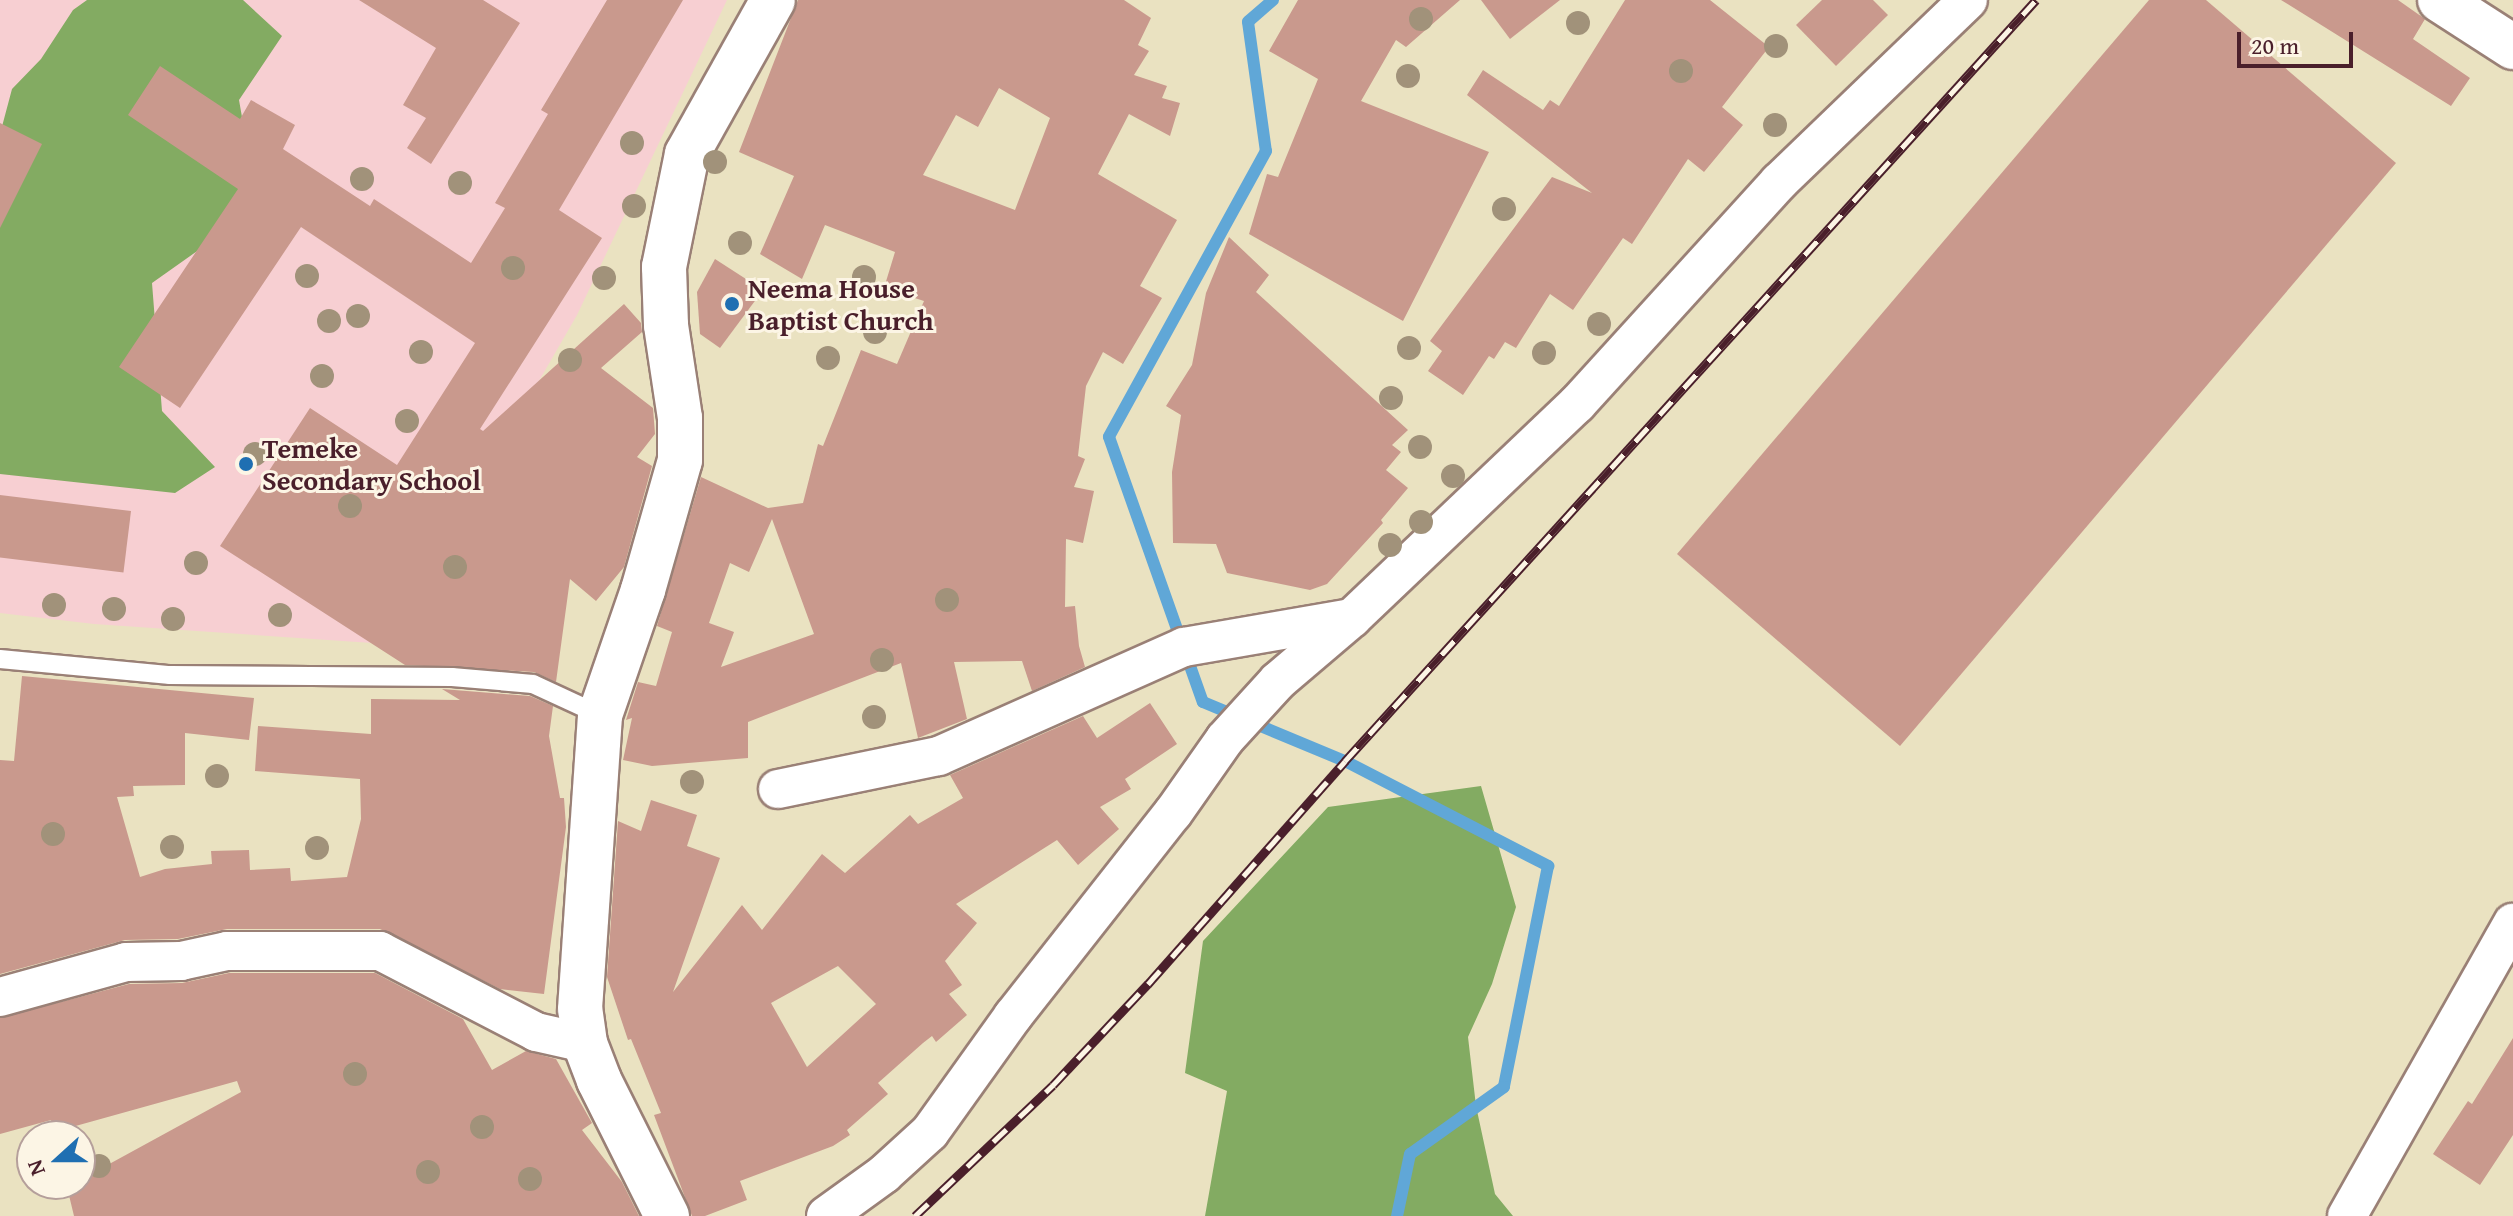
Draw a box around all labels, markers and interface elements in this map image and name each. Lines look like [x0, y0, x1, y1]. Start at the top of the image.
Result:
scale bar [2241, 16, 2357, 66]
text: 20 m [2251, 28, 2299, 63]
place label: Neema House Baptist Church [748, 271, 934, 337]
marker: Neema House Baptist Church [723, 295, 741, 313]
place label: Temeke Secondary School [262, 431, 481, 497]
marker: Temeke Secondary School [237, 455, 255, 473]
north arrow [16, 1120, 96, 1200]
text: N [18, 1155, 53, 1180]

